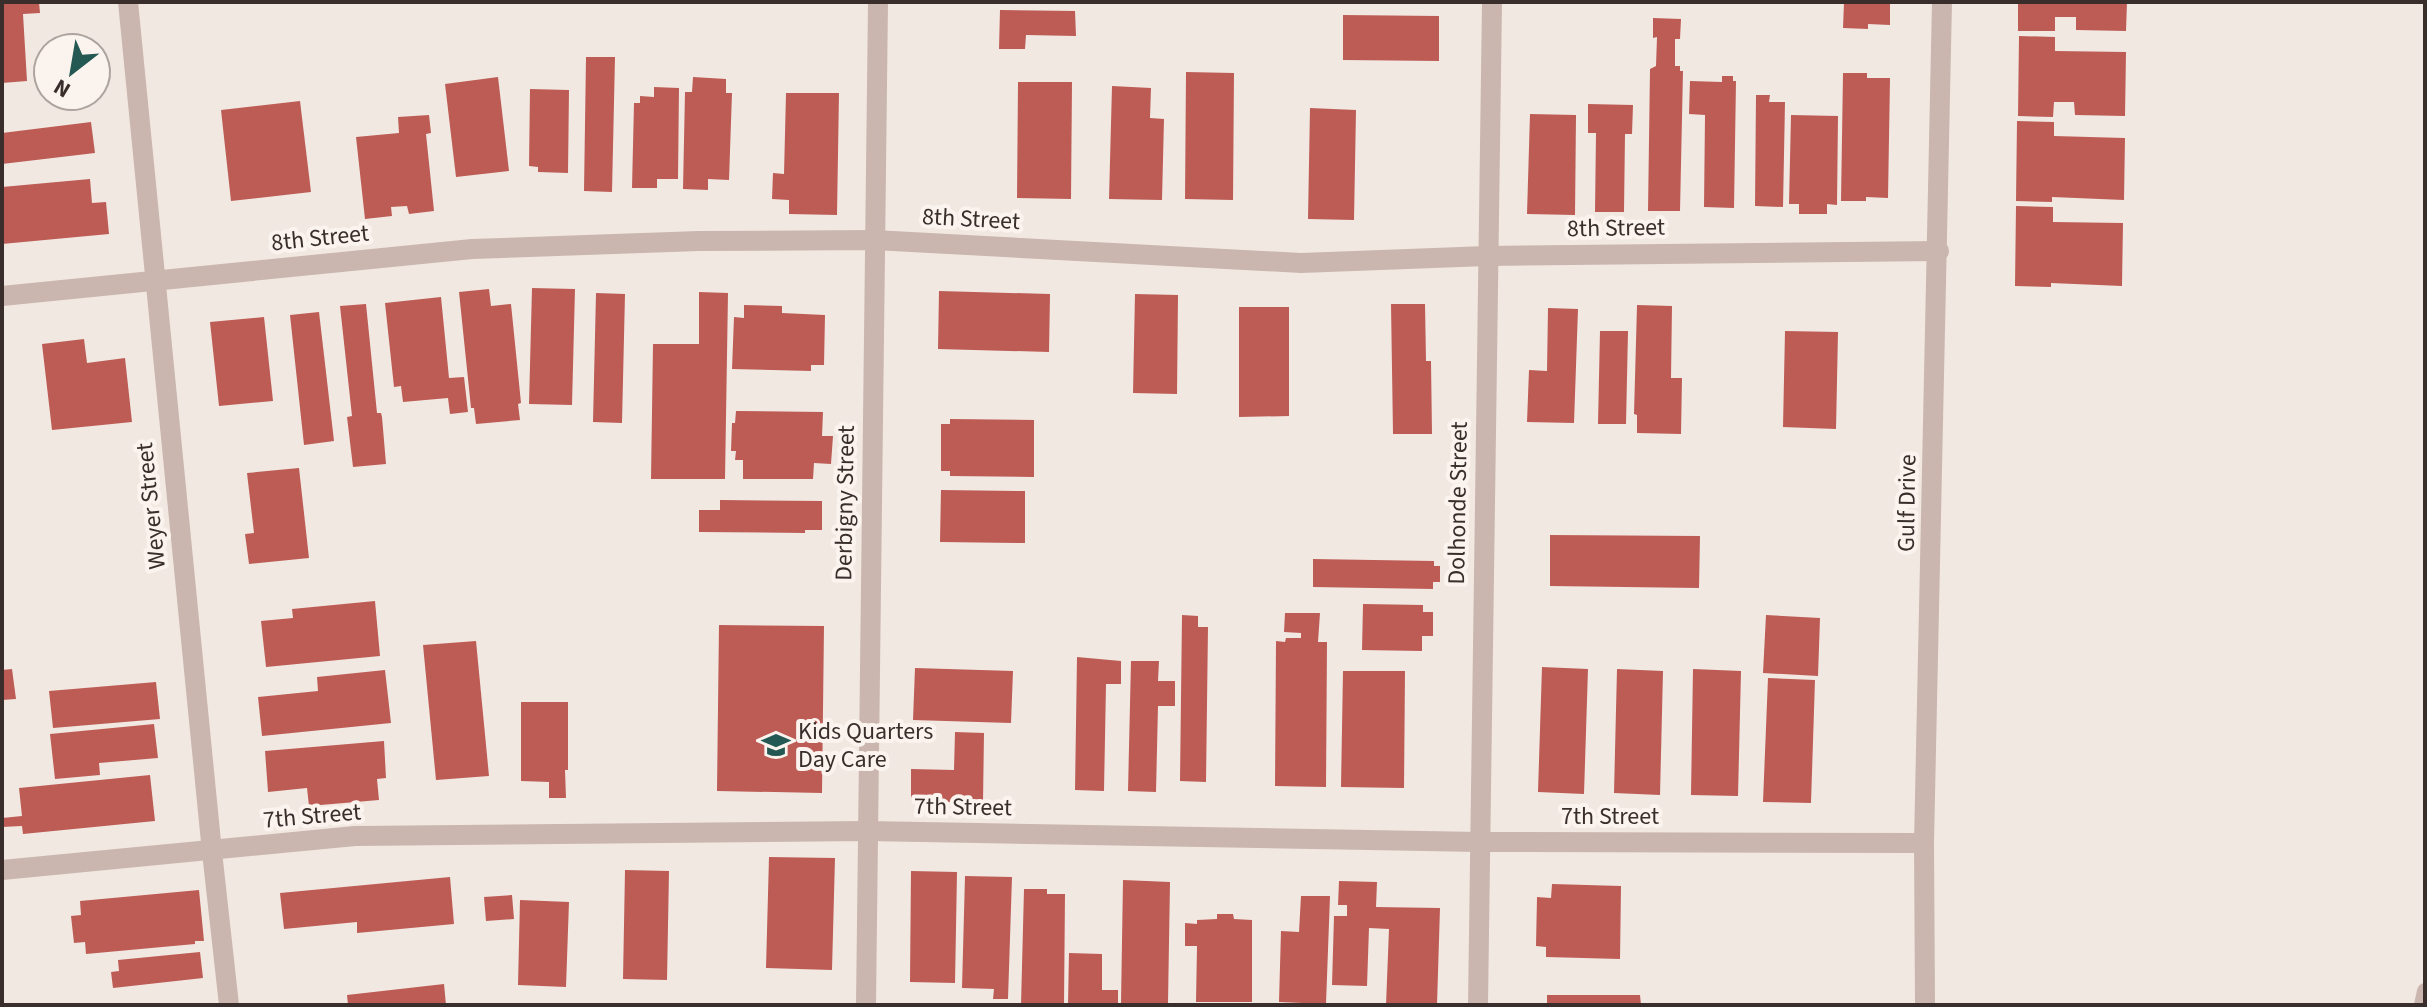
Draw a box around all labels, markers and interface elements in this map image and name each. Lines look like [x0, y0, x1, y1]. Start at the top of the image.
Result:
north arrow [32, 32, 112, 112]
text: N [48, 71, 77, 106]
street label: 8th Street [921, 199, 1021, 239]
street label: 8th Street [1567, 210, 1665, 246]
street label: 8th Street [269, 215, 371, 261]
street label: Dolhonde Street [1439, 421, 1477, 585]
street label: Derbigny Street [826, 425, 864, 581]
street label: Weyer Street [127, 441, 175, 571]
street label: Gulf Drive [1889, 454, 1925, 552]
place label: Kids Quarters Day Care [798, 714, 933, 777]
school or university icon: Kids Quarters Day Care [761, 730, 791, 760]
street label: 7th Street [914, 789, 1012, 825]
street label: 7th Street [262, 794, 362, 838]
street label: 7th Street [1561, 799, 1659, 834]

